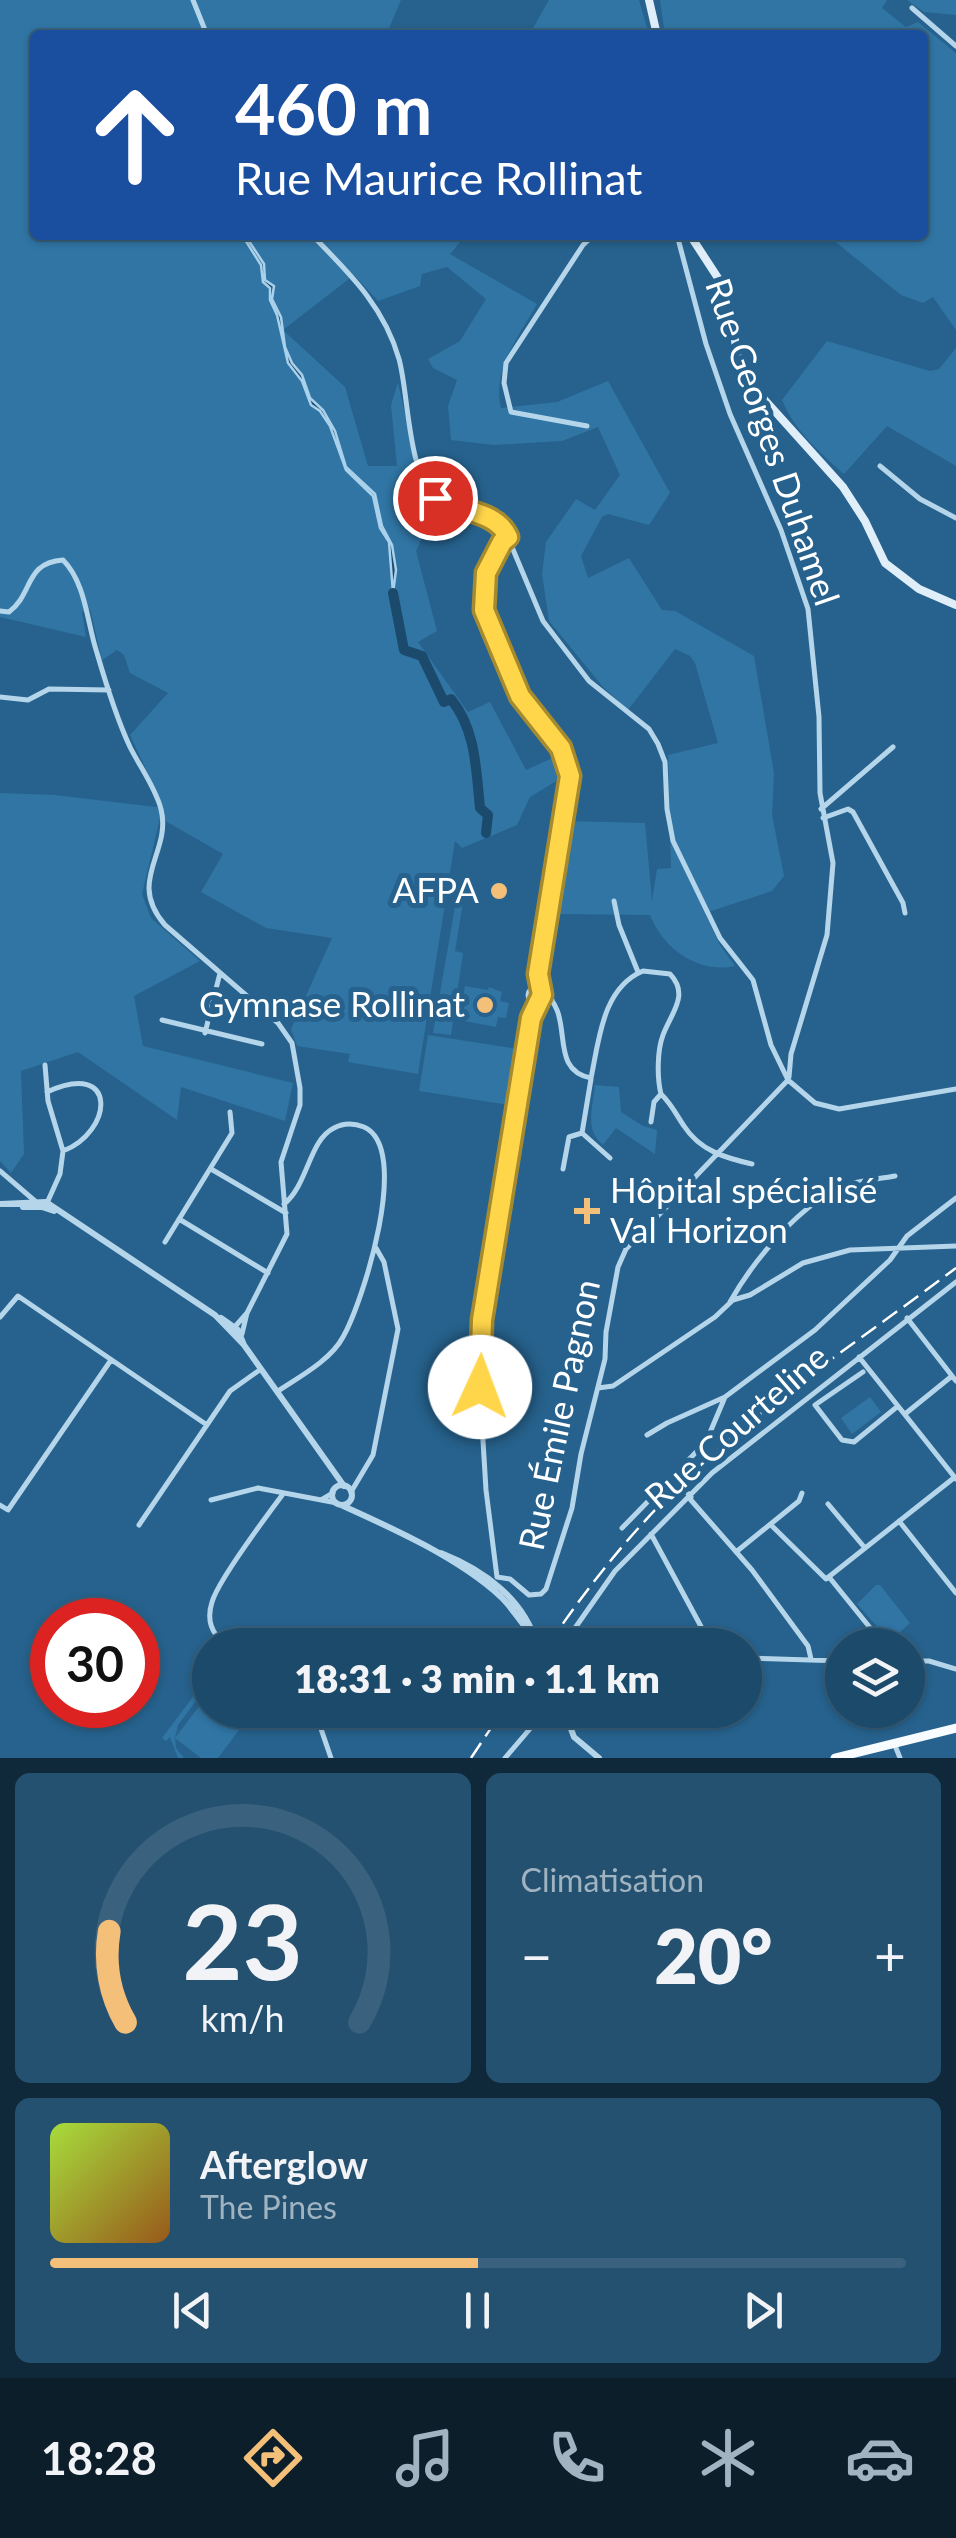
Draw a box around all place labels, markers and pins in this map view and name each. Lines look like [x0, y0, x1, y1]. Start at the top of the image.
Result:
pin [393, 456, 478, 541]
place label: AFPA [393, 868, 479, 910]
marker: AFPA [488, 880, 510, 902]
place label: Gymnase Rollinat [199, 982, 465, 1024]
marker: Gymnase Rollinat [474, 994, 496, 1016]
place label: Hôpital spécialisé Val Horizon [610, 1168, 877, 1250]
marker: Hôpital spécialisé Val Horizon [574, 1198, 600, 1224]

